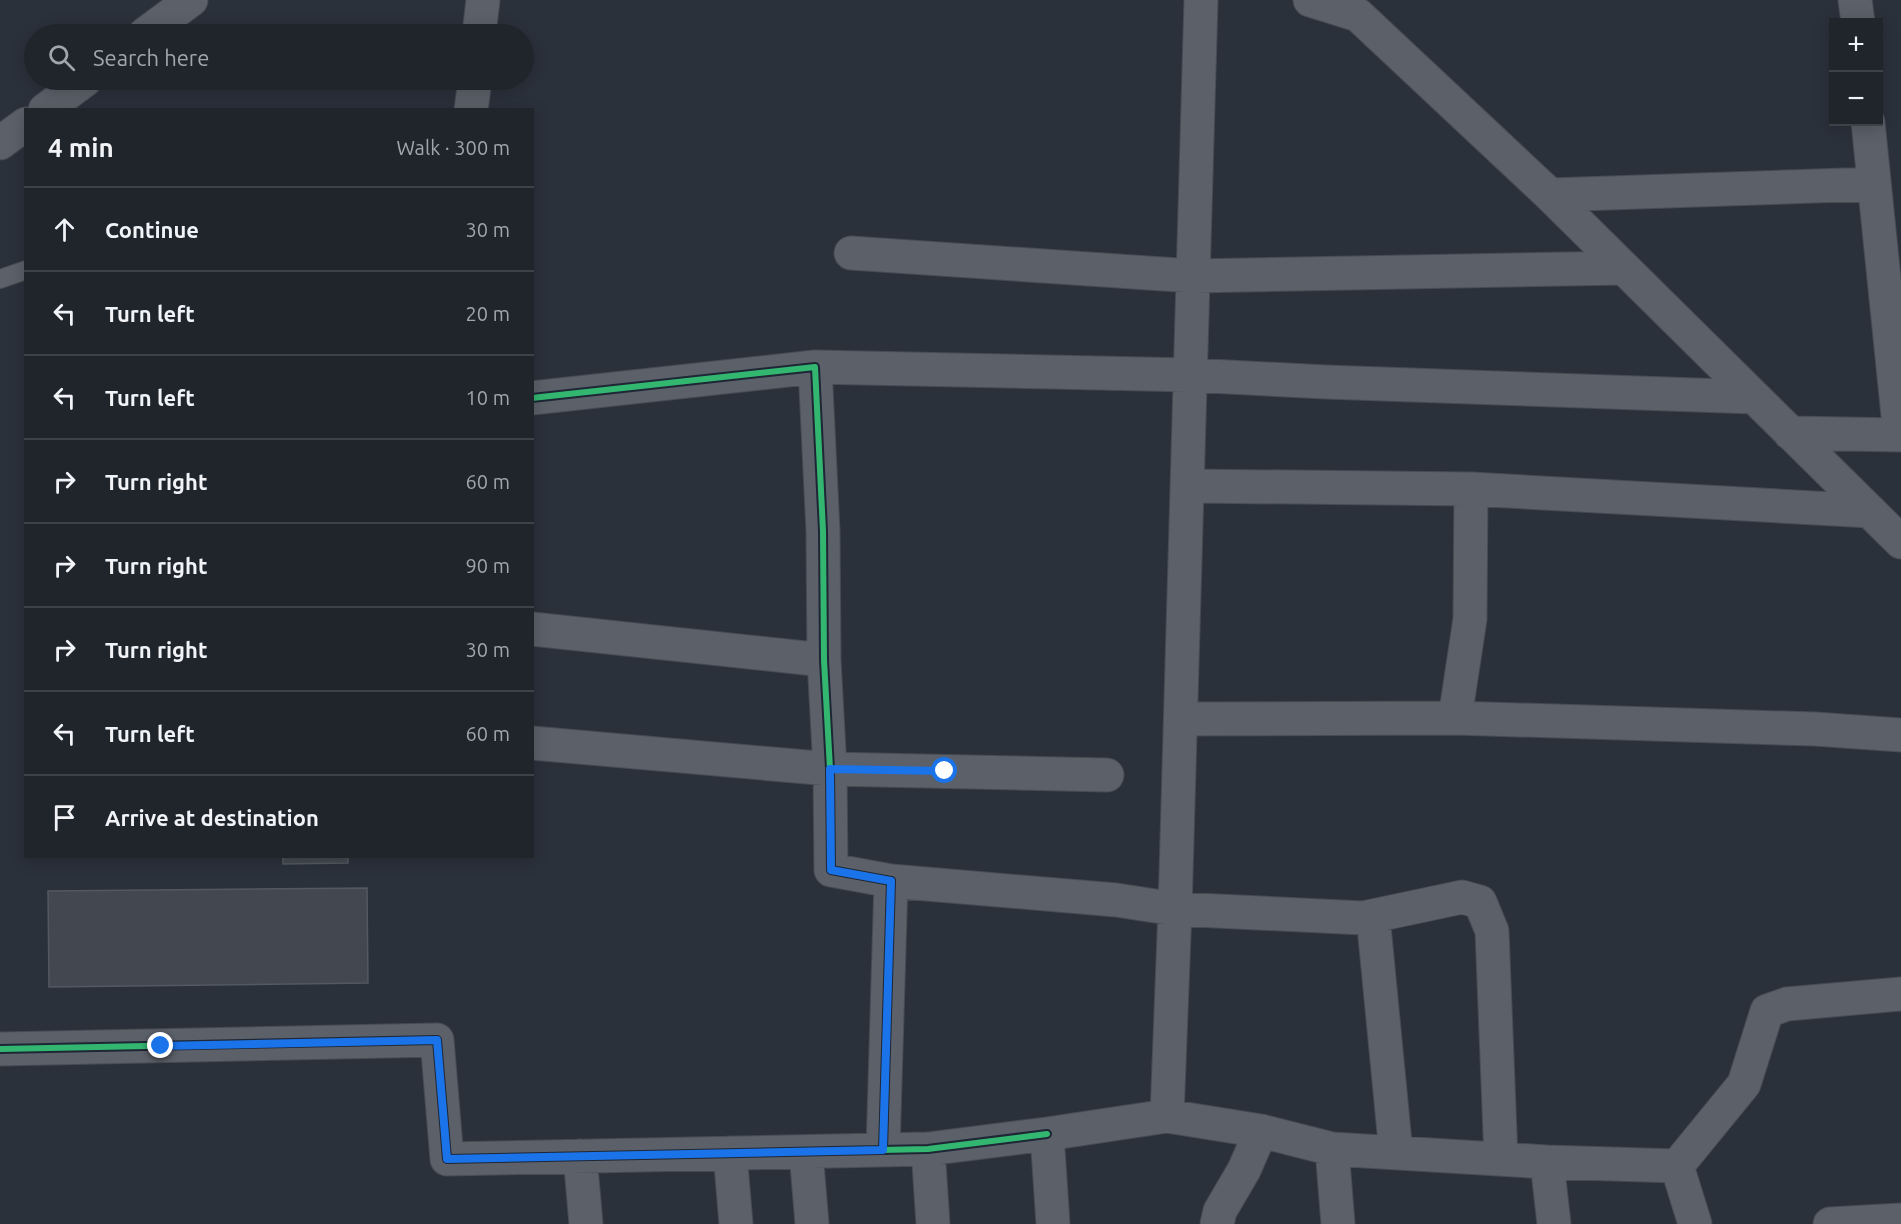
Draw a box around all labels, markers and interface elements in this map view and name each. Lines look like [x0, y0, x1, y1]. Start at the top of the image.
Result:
map controls [1829, 18, 1883, 126]
button: + [1829, 18, 1883, 72]
search box [24, 24, 534, 90]
icon: search [45, 41, 78, 74]
text: Search here [93, 45, 209, 70]
button: − [1829, 72, 1883, 126]
text: 4 min [48, 133, 114, 162]
text: Walk · 300 m [397, 136, 510, 159]
icon: ahead [48, 213, 81, 246]
text: Continue [105, 217, 199, 242]
text: 30 m [466, 218, 510, 241]
icon: left [48, 297, 81, 330]
text: Turn left [105, 301, 195, 326]
text: 20 m [466, 302, 510, 325]
icon: left [48, 381, 81, 414]
text: Turn left [105, 385, 195, 410]
text: 10 m [466, 386, 510, 409]
icon: right [48, 465, 81, 498]
text: Turn right [105, 469, 207, 494]
text: 60 m [466, 470, 510, 493]
icon: right [48, 549, 81, 582]
text: Turn right [105, 553, 207, 578]
text: 90 m [466, 554, 510, 577]
icon: right [48, 633, 81, 666]
text: Turn right [105, 637, 207, 662]
text: 30 m [466, 638, 510, 661]
icon: left [48, 717, 81, 750]
text: Turn left [105, 721, 195, 746]
text: 60 m [466, 722, 510, 745]
route start [931, 757, 957, 783]
icon: arrive [48, 801, 81, 834]
text: Arrive at destination [105, 805, 319, 830]
route end [147, 1032, 173, 1058]

